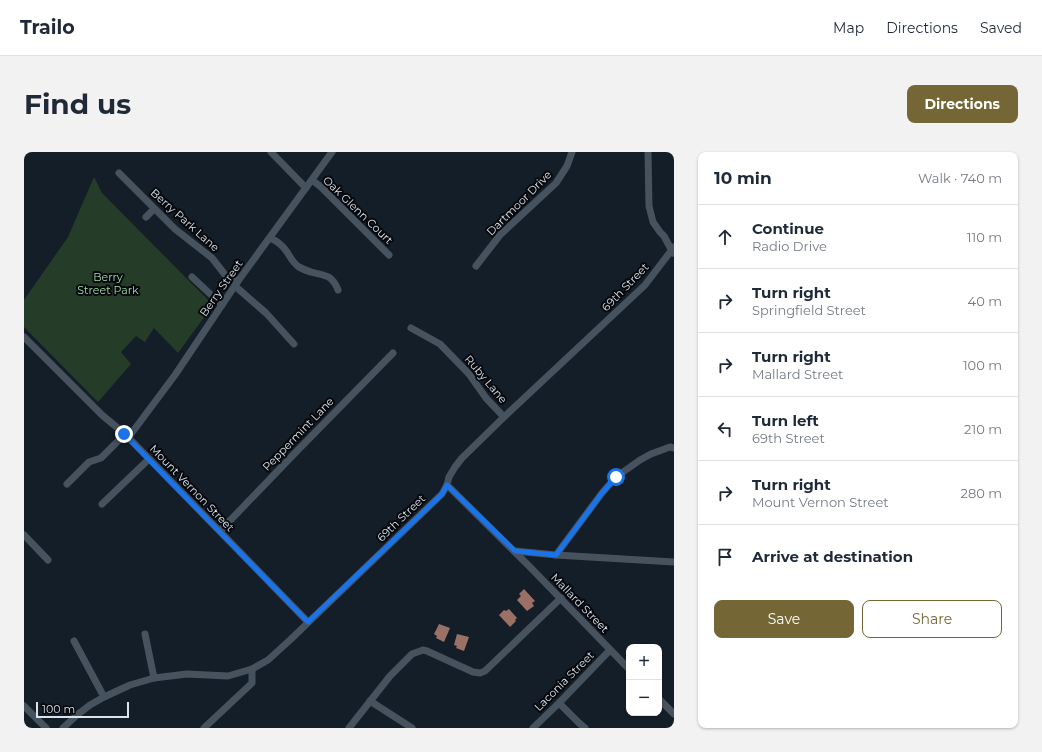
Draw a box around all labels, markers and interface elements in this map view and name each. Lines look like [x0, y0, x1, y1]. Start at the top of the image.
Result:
text: Trailo [20, 16, 75, 39]
text: Map [833, 19, 864, 37]
text: Directions [886, 19, 958, 37]
text: Saved [980, 19, 1022, 37]
button: Directions [907, 85, 1018, 123]
text: Find us [24, 87, 131, 121]
street label: Dartmoor Drive [484, 167, 555, 238]
text: 10 min [714, 168, 772, 188]
text: Walk · 740 m [918, 170, 1002, 186]
street label: Oak Glenn Court [320, 173, 396, 247]
street label: Berry Park Lane [148, 186, 222, 255]
text: Continue [752, 219, 824, 238]
icon: ahead [714, 226, 736, 248]
text: 110 m [967, 229, 1002, 245]
text: Radio Drive [752, 238, 827, 254]
street label: Berry Street [196, 257, 246, 319]
street label: 69th Street [599, 260, 652, 314]
park label: Berry Street Park [77, 270, 139, 297]
text: Turn right [752, 283, 831, 302]
icon: right [714, 290, 736, 312]
text: 40 m [968, 293, 1002, 309]
text: Springfield Street [752, 302, 866, 318]
text: Turn right [752, 347, 831, 366]
street label: Ruby Lane [462, 352, 510, 406]
icon: right [714, 354, 736, 376]
text: 100 m [963, 357, 1002, 373]
text: Mallard Street [752, 366, 843, 382]
street label: Peppermint Lane [259, 394, 337, 474]
text: Turn left [752, 411, 819, 430]
icon: left [714, 418, 736, 440]
text: 210 m [964, 421, 1002, 437]
route end [115, 425, 133, 443]
text: 69th Street [752, 430, 825, 446]
street label: Mount Vernon Street [147, 442, 238, 535]
route start [607, 468, 625, 486]
text: Turn right [752, 475, 831, 494]
icon: right [714, 482, 736, 504]
text: 280 m [961, 485, 1002, 501]
street label: 69th Street [374, 491, 428, 544]
text: Mount Vernon Street [752, 494, 889, 510]
icon: arrive [714, 546, 736, 568]
text: Arrive at destination [752, 547, 913, 566]
street label: Mallard Street [548, 570, 612, 636]
button: Save [714, 600, 854, 638]
button: Share [862, 600, 1002, 638]
map controls [626, 644, 662, 716]
button: + [626, 644, 662, 680]
street label: Laconia Street [531, 648, 597, 714]
button: − [626, 680, 662, 716]
scale bar [36, 700, 129, 719]
text: 100 m [42, 702, 75, 716]

